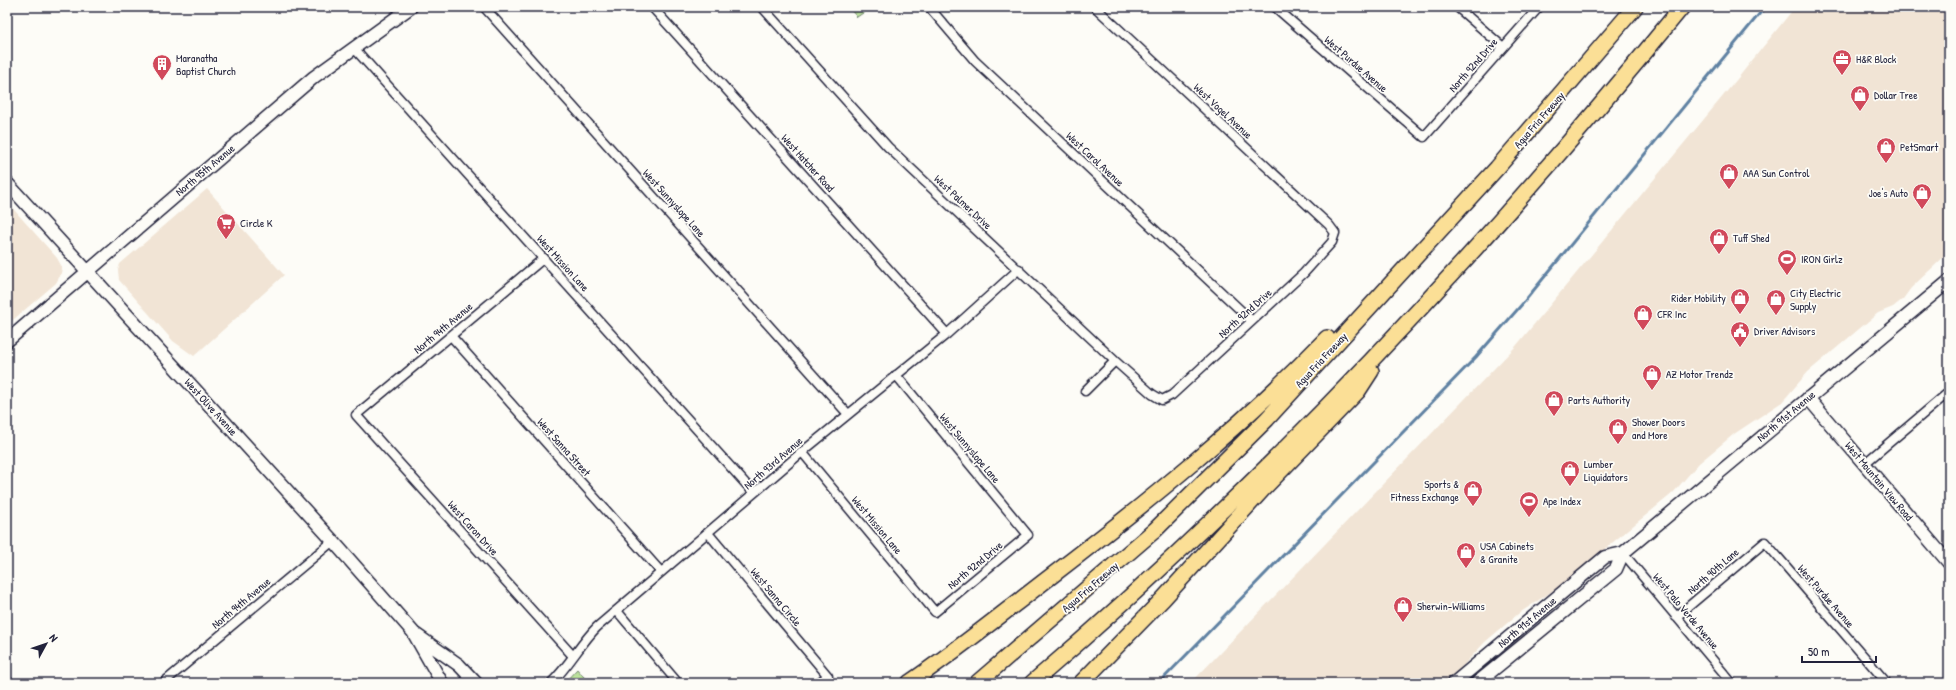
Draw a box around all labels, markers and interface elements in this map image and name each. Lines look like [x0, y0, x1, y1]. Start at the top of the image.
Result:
street label: West Purdue Avenue [1322, 33, 1391, 96]
street label: North 92nd Drive [1446, 35, 1501, 95]
office icon: H&R Block [1831, 48, 1853, 76]
place label: Maranatha Baptist Church [176, 51, 236, 78]
place label: H&R Block [1856, 52, 1897, 66]
building icon: Maranatha Baptist Church [151, 53, 173, 81]
street label: West Vogel Avenue [1191, 80, 1256, 142]
shop icon: Dollar Tree [1849, 84, 1871, 112]
place label: Dollar Tree [1874, 88, 1918, 102]
street label: Agua Fria Freeway [1511, 89, 1568, 151]
street label: West Carol Avenue [1063, 129, 1127, 190]
street label: West Hatcher Road [778, 131, 838, 195]
shop icon: PetSmart [1875, 136, 1897, 164]
place label: PetSmart [1900, 140, 1939, 154]
street label: North 95th Avenue [173, 141, 238, 199]
shop icon: AAA Sun Control [1718, 162, 1740, 190]
street label: West Sunnyslope Lane [640, 166, 709, 240]
place label: AAA Sun Control [1743, 166, 1809, 180]
street label: West Palmer Drive [931, 172, 995, 233]
shop icon: Joe's Auto [1911, 182, 1933, 210]
place label: Joe's Auto [1869, 186, 1909, 200]
supermarket icon: Circle K [215, 212, 237, 240]
place label: Circle K [240, 216, 273, 230]
shop icon: Tuff Shed [1708, 227, 1730, 255]
place label: Tuff Shed [1733, 231, 1770, 245]
street label: West Mission Lane [534, 232, 592, 295]
sports icon: IRON Girlz [1776, 248, 1798, 276]
place label: IRON Girlz [1801, 252, 1843, 266]
street label: North 92nd Drive [1215, 285, 1275, 341]
place label: City Electric Supply [1790, 286, 1841, 313]
shop icon: Rider Mobility [1729, 287, 1751, 315]
shop icon: City Electric Supply [1765, 288, 1787, 316]
place label: Rider Mobility [1671, 291, 1726, 305]
street label: North 94th Avenue [411, 299, 476, 357]
shop icon: CFR Inc [1632, 303, 1654, 331]
place label: CFR Inc [1657, 307, 1687, 321]
public building icon: Driver Advisors [1729, 320, 1751, 348]
place label: Driver Advisors [1754, 324, 1815, 338]
street label: Agua Fria Freeway [1292, 329, 1350, 391]
shop icon: AZ Motor Trendz [1641, 363, 1663, 391]
place label: AZ Motor Trendz [1666, 367, 1733, 381]
street label: West Olive Avenue [182, 375, 241, 439]
street label: North 91st Avenue [1754, 387, 1819, 444]
shop icon: Parts Authority [1543, 389, 1565, 417]
place label: Parts Authority [1568, 393, 1630, 407]
street label: West Sunnyslope Lane [937, 410, 1004, 486]
street label: West Sanna Street [534, 415, 594, 479]
place label: Shower Doors and More [1632, 415, 1685, 442]
shop icon: Shower Doors and More [1607, 417, 1629, 445]
street label: North 93rd Avenue [741, 433, 806, 492]
street label: West Mountain View Road [1842, 439, 1917, 524]
place label: Lumber Liquidators [1584, 457, 1628, 484]
shop icon: Lumber Liquidators [1559, 459, 1581, 487]
place label: Sports & Fitness Exchange [1390, 477, 1460, 504]
shop icon: Sports & Fitness Exchange [1462, 479, 1484, 507]
sports icon: Ape Index [1518, 490, 1540, 518]
street label: West Mission Lane [849, 493, 906, 557]
place label: Ape Index [1543, 494, 1581, 508]
street label: West Caron Drive [445, 498, 502, 559]
street label: North 92nd Drive [945, 538, 1006, 592]
place label: USA Cabinets & Granite [1480, 539, 1534, 566]
shop icon: USA Cabinets & Granite [1455, 541, 1477, 569]
street label: North 90th Lane [1685, 545, 1742, 597]
street label: Agua Fria Freeway [1059, 558, 1121, 615]
street label: West Purdue Avenue [1795, 562, 1858, 631]
street label: West Sanna Circle [747, 565, 805, 630]
street label: West Palo Verde Avenue [1650, 570, 1722, 652]
street label: North 94th Avenue [209, 574, 274, 632]
street label: North 91st Avenue [1495, 593, 1560, 650]
shop icon: Sherwin-Williams [1392, 595, 1414, 623]
place label: Sherwin-Williams [1417, 599, 1485, 613]
north arrow [26, 624, 66, 664]
text: N [46, 631, 61, 644]
scale bar [1802, 638, 1876, 664]
text: 50 m [1808, 643, 1829, 660]

